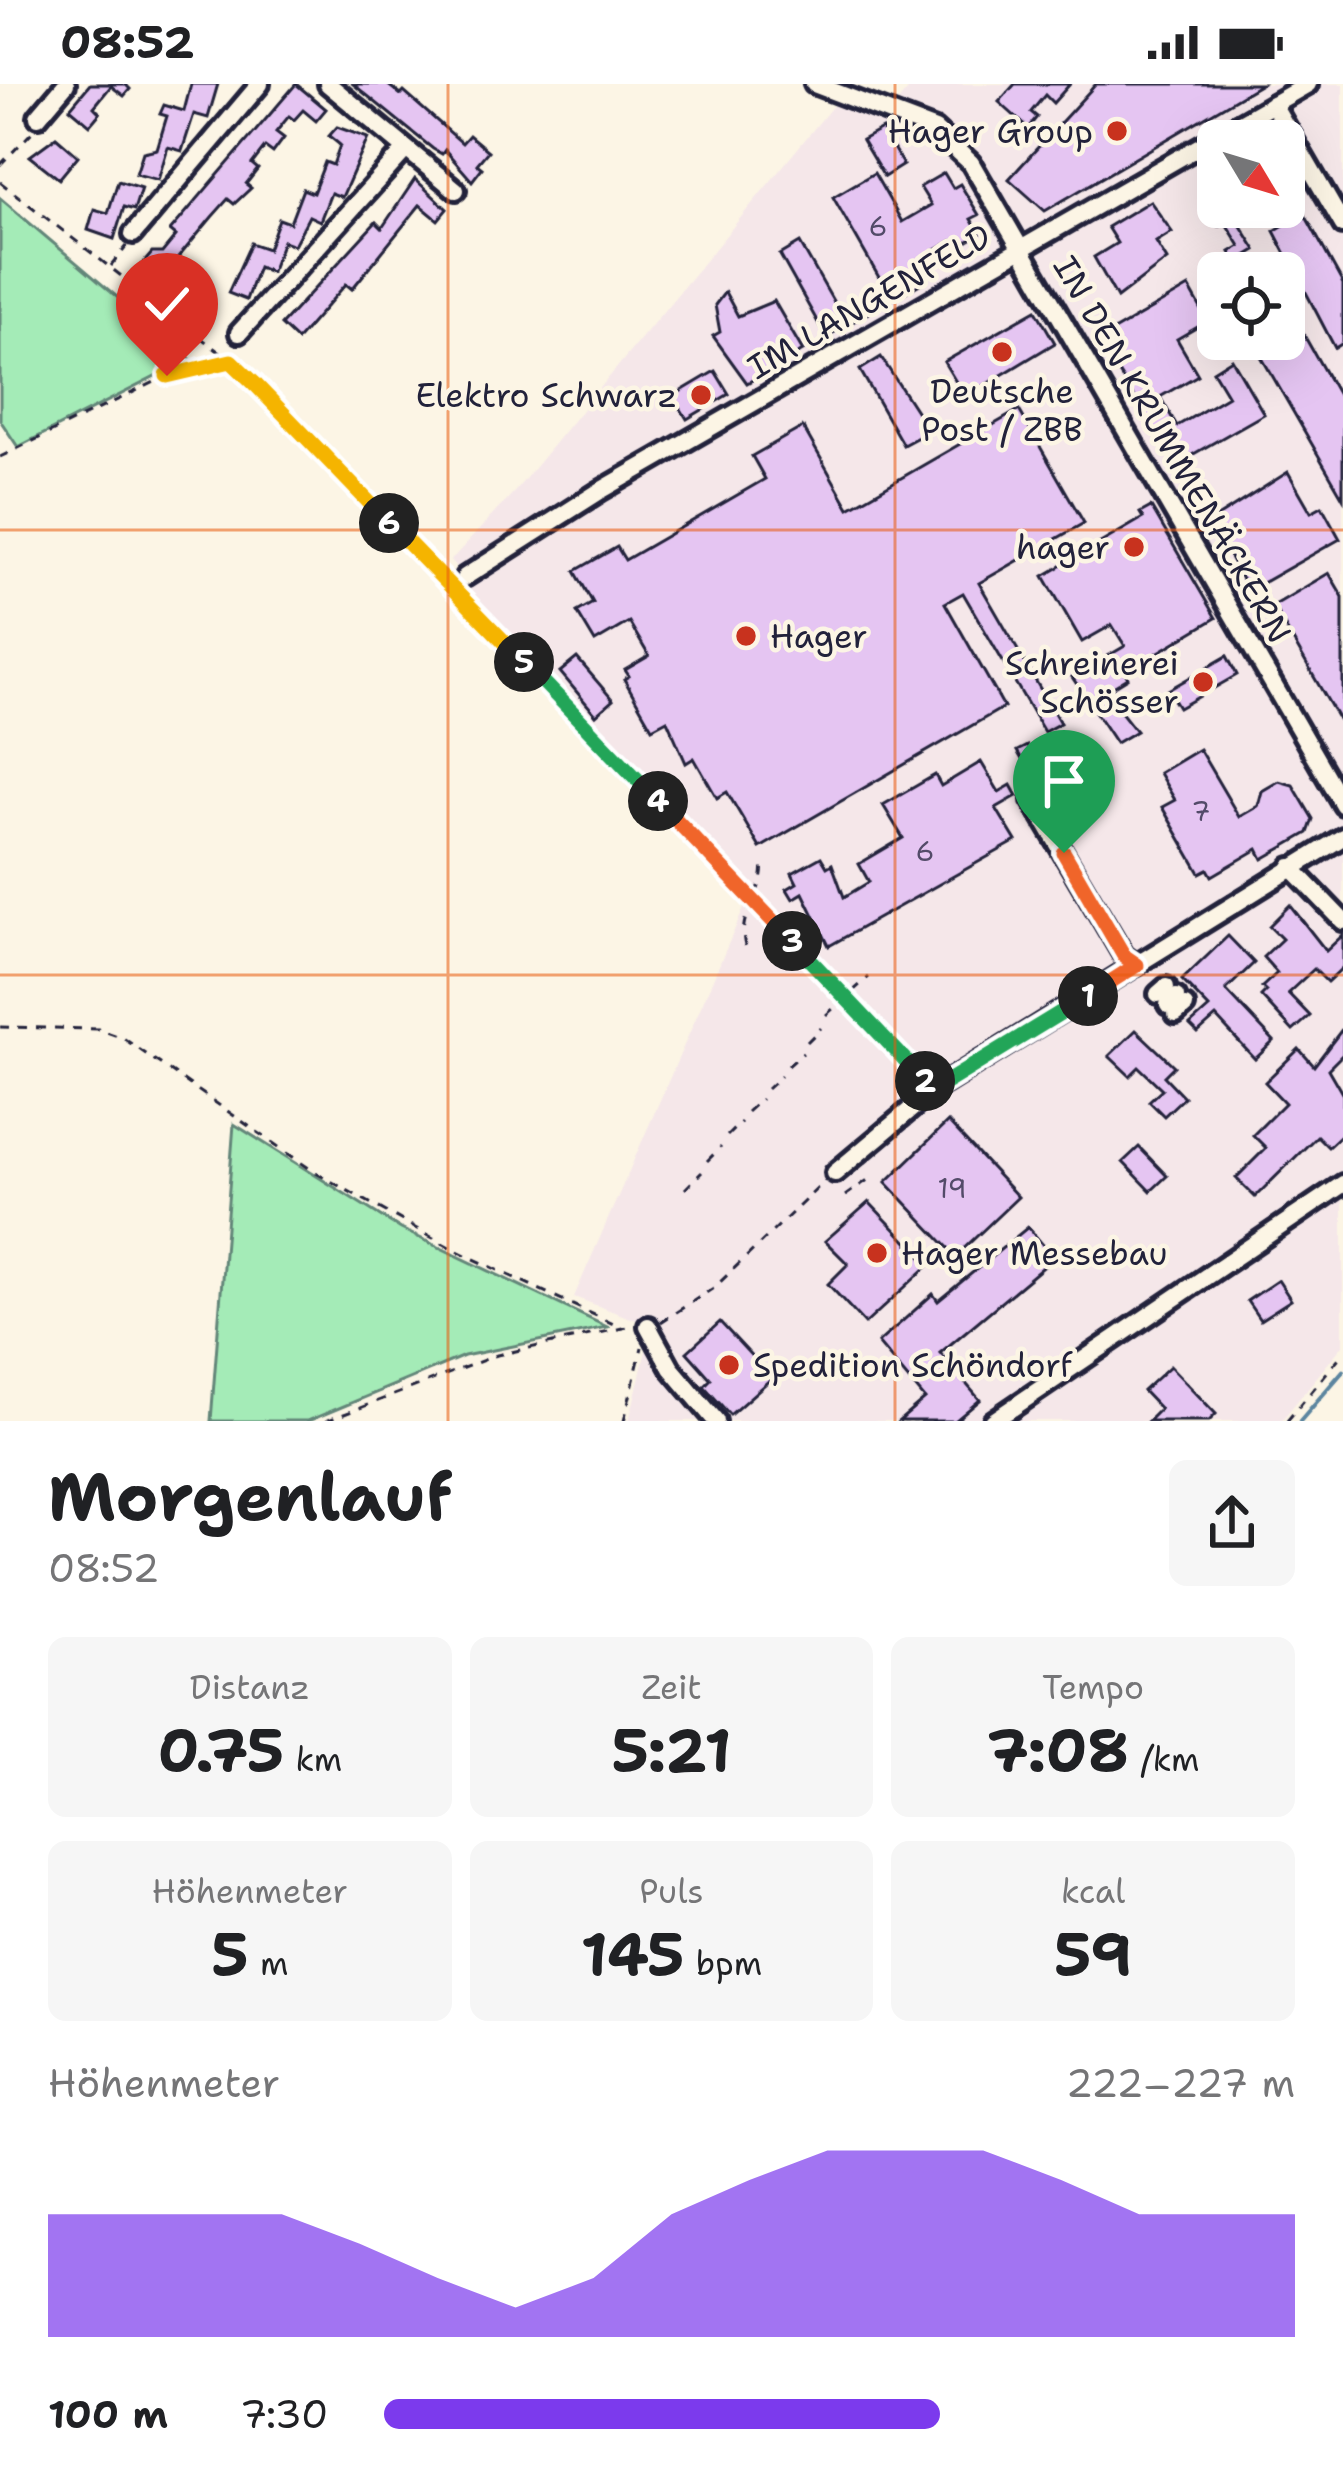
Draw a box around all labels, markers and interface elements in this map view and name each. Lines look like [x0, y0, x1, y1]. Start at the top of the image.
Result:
text: 08:52 [60, 12, 194, 72]
place label: Hager Group [888, 109, 1093, 154]
marker: Hager Group [1104, 118, 1130, 144]
north arrow [1197, 120, 1305, 228]
map controls [1197, 120, 1305, 360]
house number: 6 [869, 208, 887, 245]
street label: IM LANGENFELD [739, 213, 999, 389]
street label: IN DEN KRUMMENÄCKERN [1043, 247, 1302, 651]
button: locate [1197, 252, 1305, 360]
pin [116, 253, 218, 376]
icon: check [134, 271, 200, 337]
marker: Deutsche Post / ZBB [989, 339, 1015, 365]
place label: Deutsche Post / ZBB [921, 369, 1083, 452]
place label: Elektro Schwarz [415, 373, 677, 418]
marker: Elektro Schwarz [688, 382, 714, 408]
pin: 6 [359, 493, 419, 553]
text: 6 [377, 500, 401, 545]
place label: hager [1016, 525, 1110, 570]
marker: hager [1121, 534, 1147, 560]
place label: Hager [770, 614, 868, 659]
marker: Hager [733, 623, 759, 649]
pin: 5 [494, 632, 554, 692]
text: 5 [514, 639, 534, 684]
place label: Schreinerei Schösser [1005, 641, 1179, 724]
marker: Schreinerei Schösser [1190, 669, 1216, 695]
pin [1013, 730, 1115, 853]
icon: arrive [1031, 748, 1097, 814]
pin: 4 [628, 771, 688, 831]
text: 4 [646, 778, 670, 823]
house number: 7 [1192, 793, 1210, 830]
house number: 6 [916, 833, 934, 870]
pin: 3 [762, 911, 822, 971]
text: 3 [780, 918, 804, 963]
pin: 1 [1058, 966, 1118, 1026]
text: 1 [1080, 973, 1096, 1018]
pin: 2 [895, 1051, 955, 1111]
text: 2 [913, 1058, 937, 1103]
house number: 19 [937, 1170, 967, 1207]
place label: Hager Messebau [901, 1231, 1168, 1276]
marker: Hager Messebau [864, 1240, 890, 1266]
place label: Spedition Schöndorf [753, 1343, 1073, 1388]
marker: Spedition Schöndorf [716, 1352, 742, 1378]
text: Morgenlauf [48, 1453, 452, 1541]
button: share [1169, 1460, 1295, 1586]
text: 08:52 [48, 1542, 160, 1594]
text: Distanz [190, 1665, 310, 1710]
text: Zeit [641, 1665, 702, 1710]
text: Tempo [1042, 1665, 1144, 1710]
text: 0.75 [157, 1710, 284, 1790]
text: 5:21 [611, 1710, 732, 1790]
text: 7:08 [987, 1710, 1129, 1790]
text: km [284, 1737, 342, 1782]
text: /km [1129, 1737, 1199, 1782]
text: Höhenmeter [152, 1869, 348, 1914]
text: Puls [639, 1869, 704, 1914]
text: kcal [1061, 1869, 1125, 1914]
text: 5 [211, 1914, 249, 1994]
text: 145 [581, 1914, 684, 1994]
text: 59 [1054, 1914, 1132, 1994]
text: m [249, 1941, 288, 1986]
text: bpm [684, 1941, 762, 1986]
text: Höhenmeter [48, 2057, 280, 2109]
text: 222–227 m [1066, 2057, 1295, 2109]
text: 100 m [48, 2388, 168, 2440]
text: 7:30 [240, 2388, 328, 2440]

